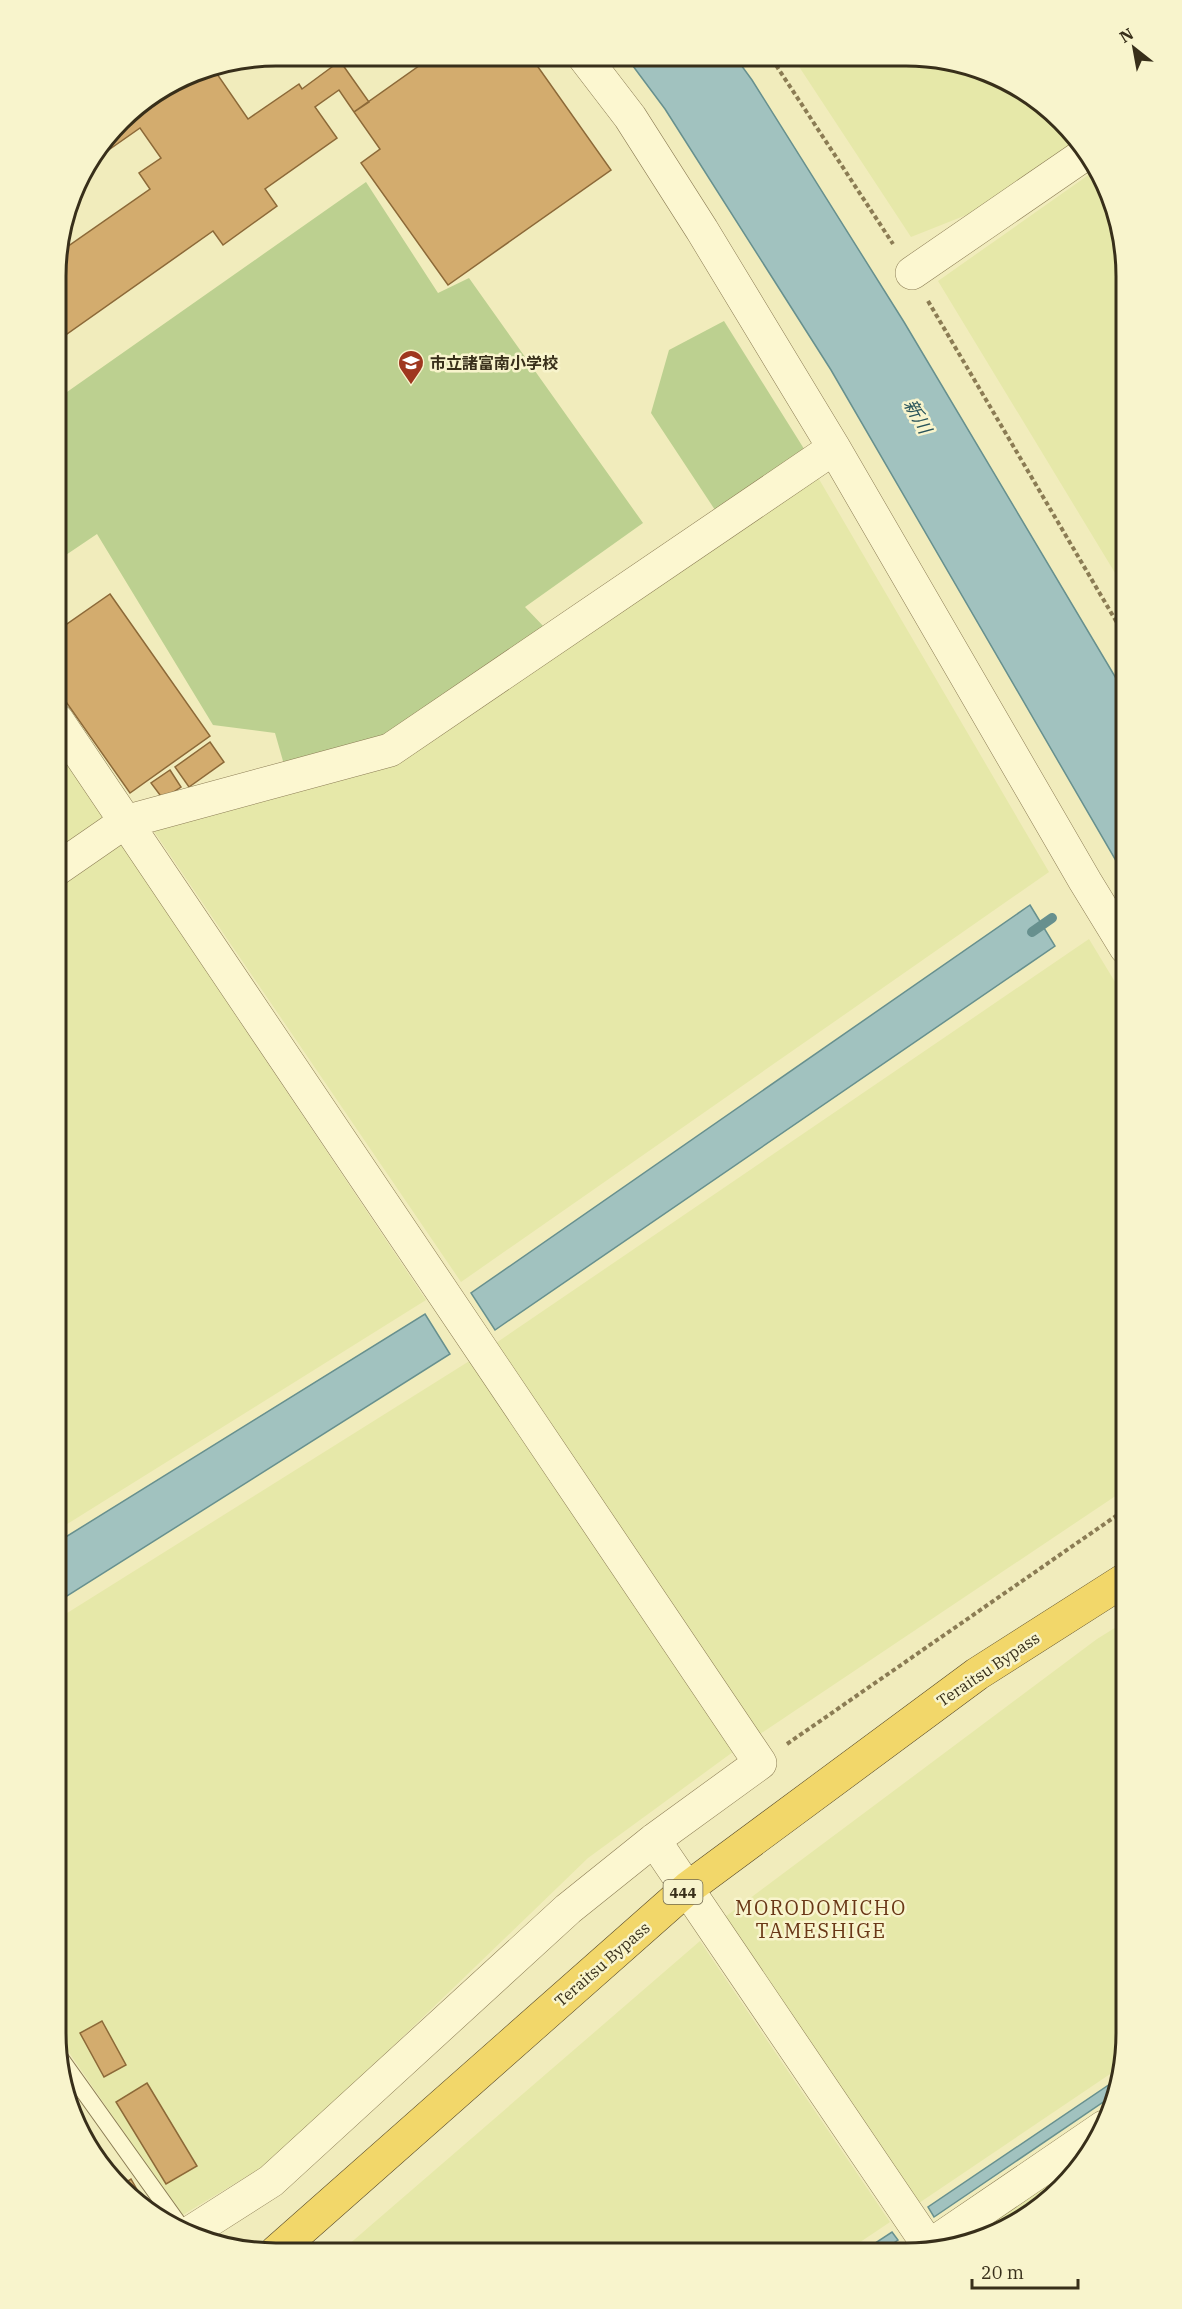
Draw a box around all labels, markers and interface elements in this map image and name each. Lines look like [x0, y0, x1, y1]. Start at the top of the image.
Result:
north arrow [1104, 18, 1164, 78]
text: N [1116, 23, 1137, 47]
school or university icon: 市立諸富南小学校 [396, 348, 426, 386]
place label: 市立諸富南小学校 [430, 353, 558, 373]
water label: 新川 [899, 395, 938, 439]
street label: Teraitsu Bypass [933, 1627, 1043, 1711]
road number: 444 [664, 1880, 702, 1904]
district label: MORODOMICHO TAMESHIGE [735, 1894, 907, 1944]
street label: Teraitsu Bypass [550, 1917, 654, 2011]
scale bar [972, 2252, 1078, 2290]
text: 20 m [981, 2261, 1024, 2284]

